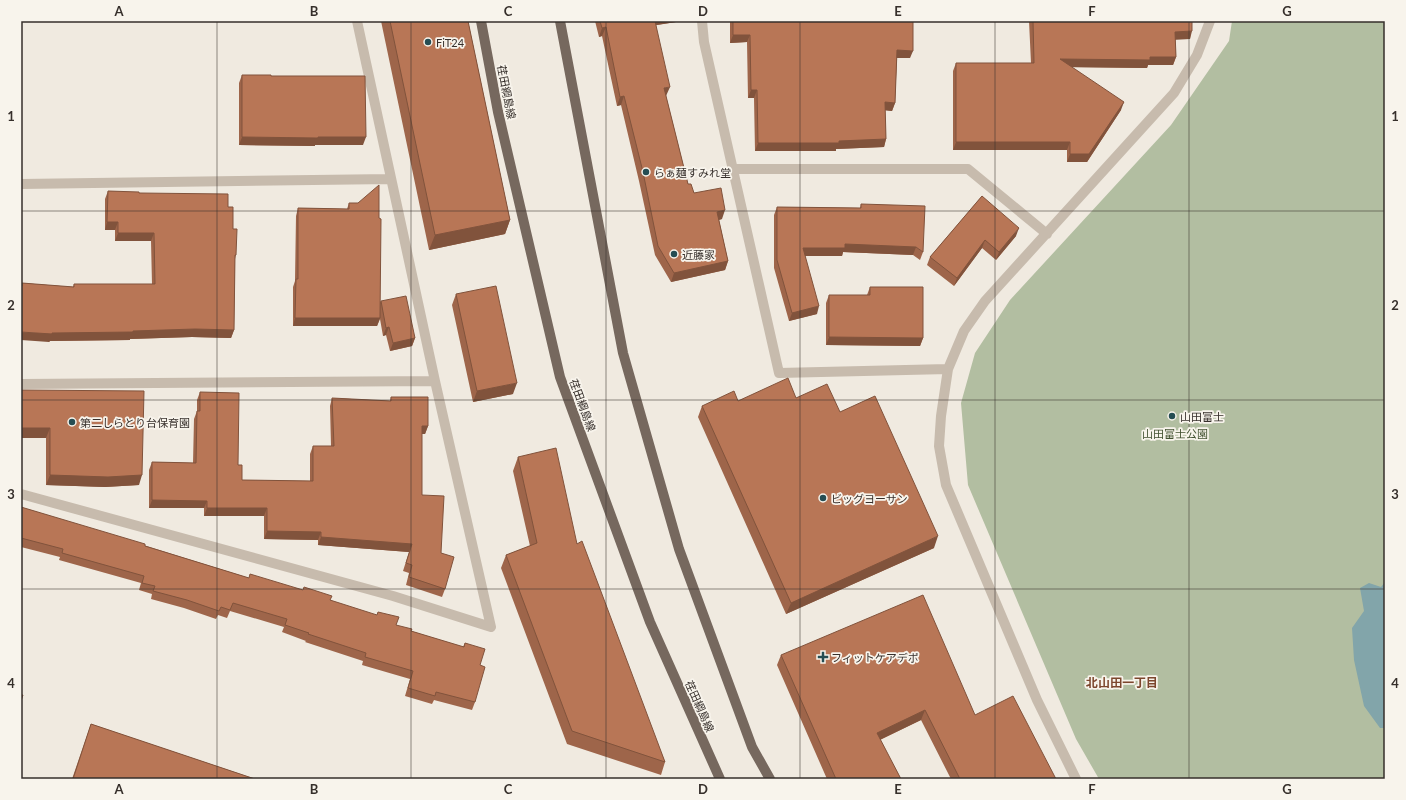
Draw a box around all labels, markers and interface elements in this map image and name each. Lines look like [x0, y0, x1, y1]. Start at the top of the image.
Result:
text: A [113, 3, 124, 19]
text: B [310, 3, 319, 19]
text: C [504, 3, 513, 19]
text: D [698, 3, 708, 19]
text: E [894, 3, 902, 19]
text: F [1088, 3, 1096, 19]
text: G [1282, 3, 1292, 19]
place label: FiT24 [436, 36, 465, 49]
marker: FiT24 [423, 37, 433, 47]
street label: 荏田綱島線 [495, 64, 519, 120]
text: 1 [7, 108, 15, 124]
text: 1 [1391, 108, 1399, 124]
place label: らぁ麺すみれ堂 [654, 166, 731, 179]
marker: らぁ麺すみれ堂 [641, 167, 651, 177]
place label: 近藤家 [682, 248, 715, 261]
marker: 近藤家 [669, 249, 679, 259]
text: 2 [7, 297, 15, 313]
text: 2 [1391, 297, 1399, 313]
street label: 荏田綱島線 [567, 377, 599, 433]
place label: 山田富士 [1180, 410, 1224, 423]
marker: 山田富士 [1167, 411, 1177, 421]
place label: 第二しらとり台保育園 [80, 416, 190, 429]
marker: 第二しらとり台保育園 [67, 417, 77, 427]
park label: 山田富士公園 [1142, 427, 1208, 440]
text: 3 [7, 486, 15, 502]
text: 3 [1391, 486, 1399, 502]
place label: ビッグヨーサン [831, 492, 908, 505]
marker: ビッグヨーサン [818, 493, 828, 503]
place label: フィットケアデポ [831, 651, 919, 664]
marker: フィットケアデポ [818, 652, 828, 662]
text: 4 [7, 675, 15, 691]
district label: 北山田一丁目 [1086, 675, 1158, 690]
text: 4 [1391, 675, 1399, 691]
street label: 荏田綱島線 [683, 678, 717, 734]
text: A [113, 781, 124, 797]
text: B [310, 781, 319, 797]
text: C [504, 781, 513, 797]
text: D [698, 781, 708, 797]
text: E [894, 781, 902, 797]
text: F [1088, 781, 1096, 797]
text: G [1282, 781, 1292, 797]

